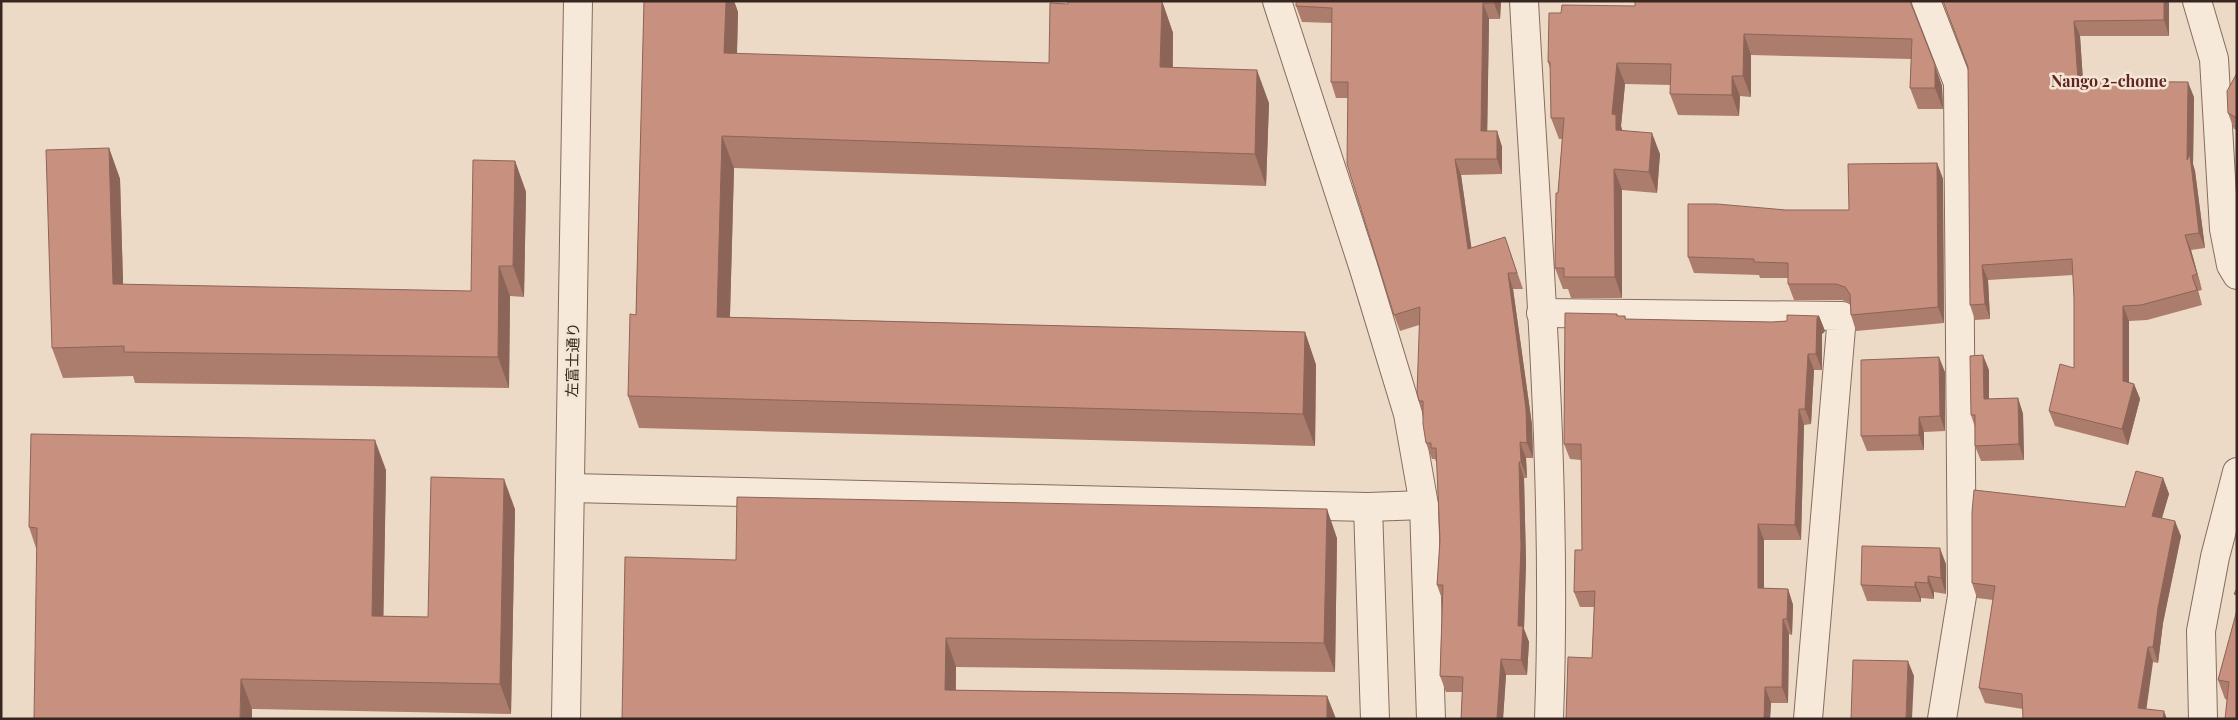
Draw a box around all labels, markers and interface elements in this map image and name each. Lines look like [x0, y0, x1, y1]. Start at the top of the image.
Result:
district label: Nango 2-chome [2051, 70, 2167, 91]
street label: 左富士通り [561, 322, 583, 398]

